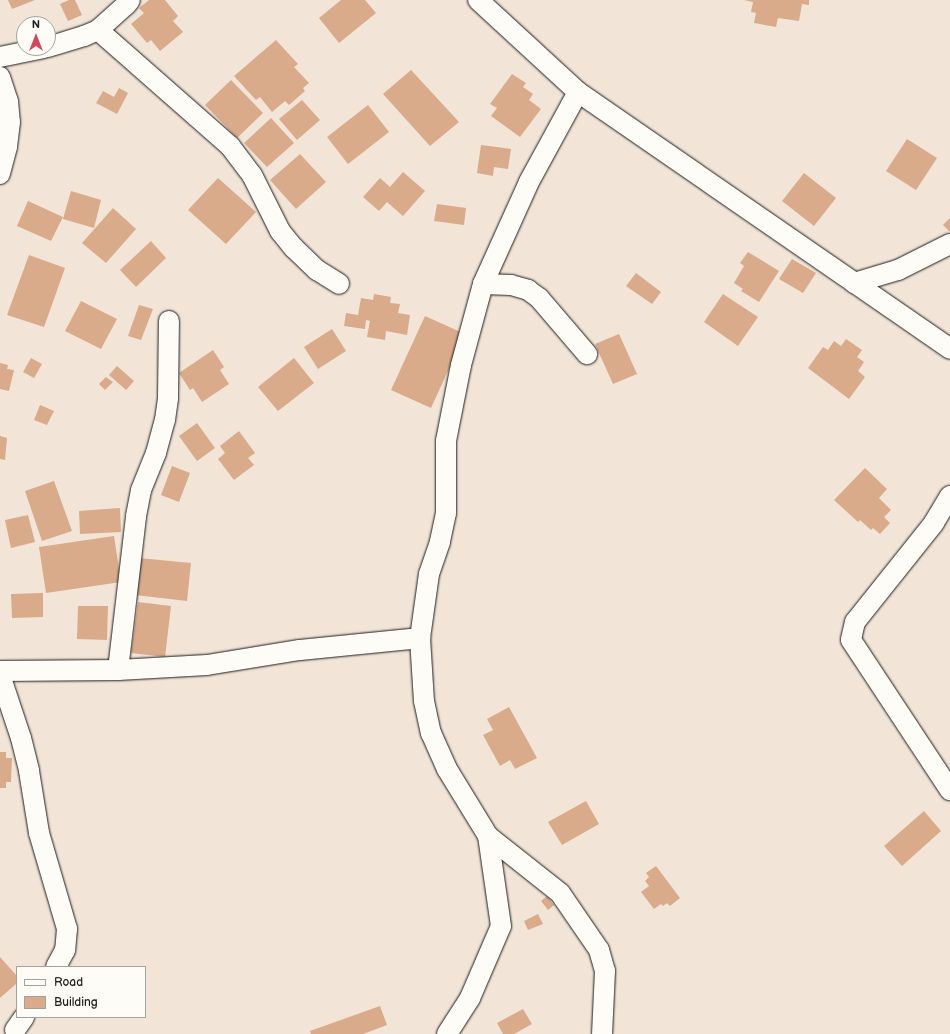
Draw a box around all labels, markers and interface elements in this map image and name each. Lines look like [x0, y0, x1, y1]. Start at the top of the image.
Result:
north arrow [16, 16, 56, 56]
text: N [32, 18, 40, 31]
legend [16, 966, 146, 1018]
text: Road [54, 975, 83, 990]
text: Building [54, 995, 98, 1010]

